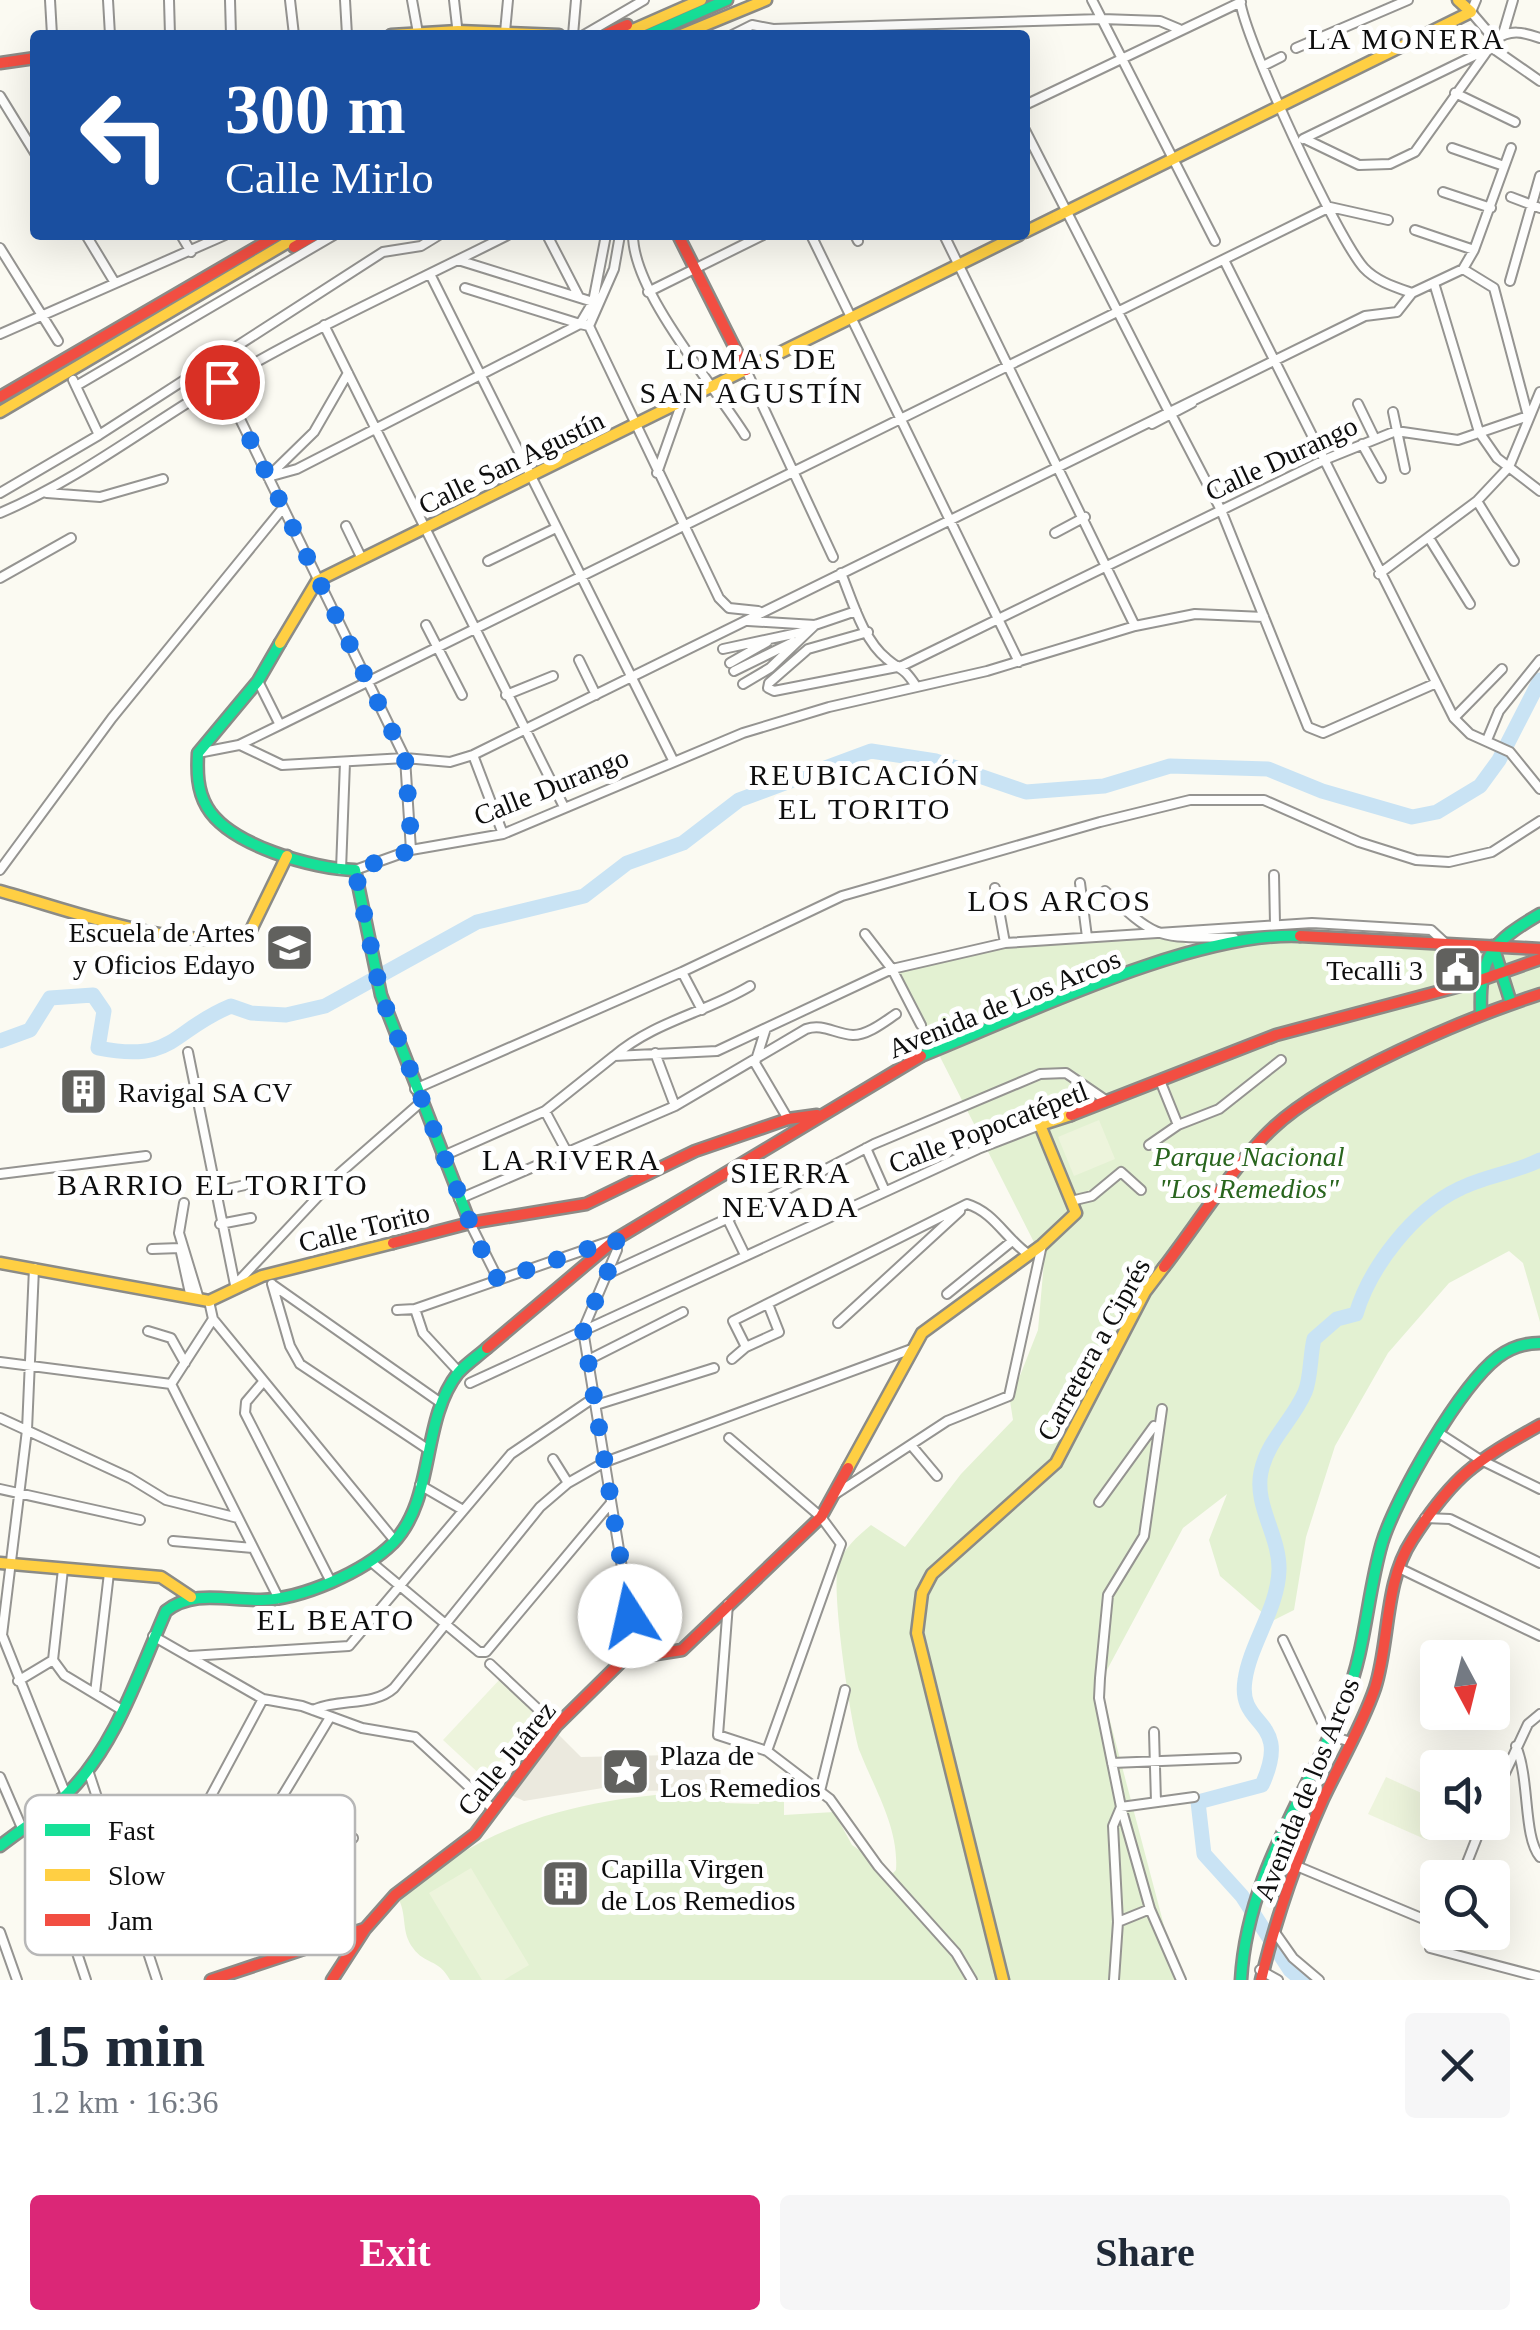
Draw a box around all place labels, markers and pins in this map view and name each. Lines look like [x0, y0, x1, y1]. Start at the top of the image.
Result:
pin [180, 340, 265, 425]
place label: Escuela de Artes y Oficios Edayo [68, 917, 255, 980]
school or university icon: Escuela de Artes y Oficios Edayo [264, 922, 316, 974]
public building icon: Tecalli 3 [1432, 944, 1484, 996]
place label: Tecalli 3 [1326, 955, 1423, 986]
building icon: Ravigal SA CV [57, 1066, 109, 1118]
place label: Ravigal SA CV [118, 1077, 292, 1108]
place label: Plaza de Los Remedios [660, 1740, 821, 1803]
place icon: Plaza de Los Remedios [599, 1745, 651, 1797]
place label: Capilla Virgen de Los Remedios [601, 1853, 795, 1916]
building icon: Capilla Virgen de Los Remedios [540, 1858, 592, 1910]

